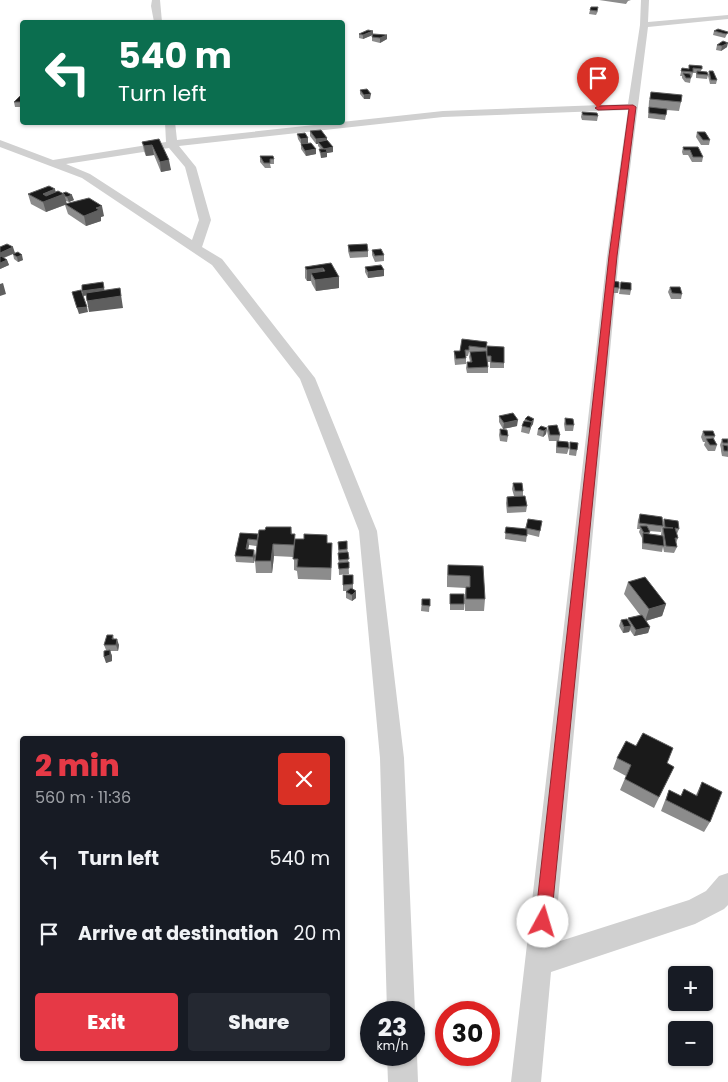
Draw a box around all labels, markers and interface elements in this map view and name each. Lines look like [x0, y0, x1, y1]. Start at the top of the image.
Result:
text: 540 m [118, 31, 232, 80]
icon: left [35, 40, 100, 105]
pin [577, 57, 619, 108]
icon: arrive [584, 64, 612, 92]
text: Turn left [118, 78, 206, 109]
text: 2 min [35, 744, 120, 787]
button: close [278, 753, 330, 805]
text: 560 m · 11:36 [35, 786, 131, 809]
icon: left [35, 845, 63, 873]
text: Turn left [78, 845, 159, 872]
text: 540 m [270, 845, 330, 872]
position arrow [516, 895, 568, 947]
icon: arrive [35, 920, 63, 948]
text: Arrive at destination [78, 920, 279, 947]
text: 20 m [294, 920, 341, 947]
map controls [668, 966, 713, 1066]
button: + [668, 966, 713, 1011]
button: Exit [35, 993, 178, 1051]
button: Share [188, 993, 330, 1051]
speed limit sign: 30 [435, 1001, 500, 1066]
text: 23 [378, 1010, 407, 1045]
button: − [668, 1021, 713, 1066]
text: km/h [377, 1037, 408, 1054]

